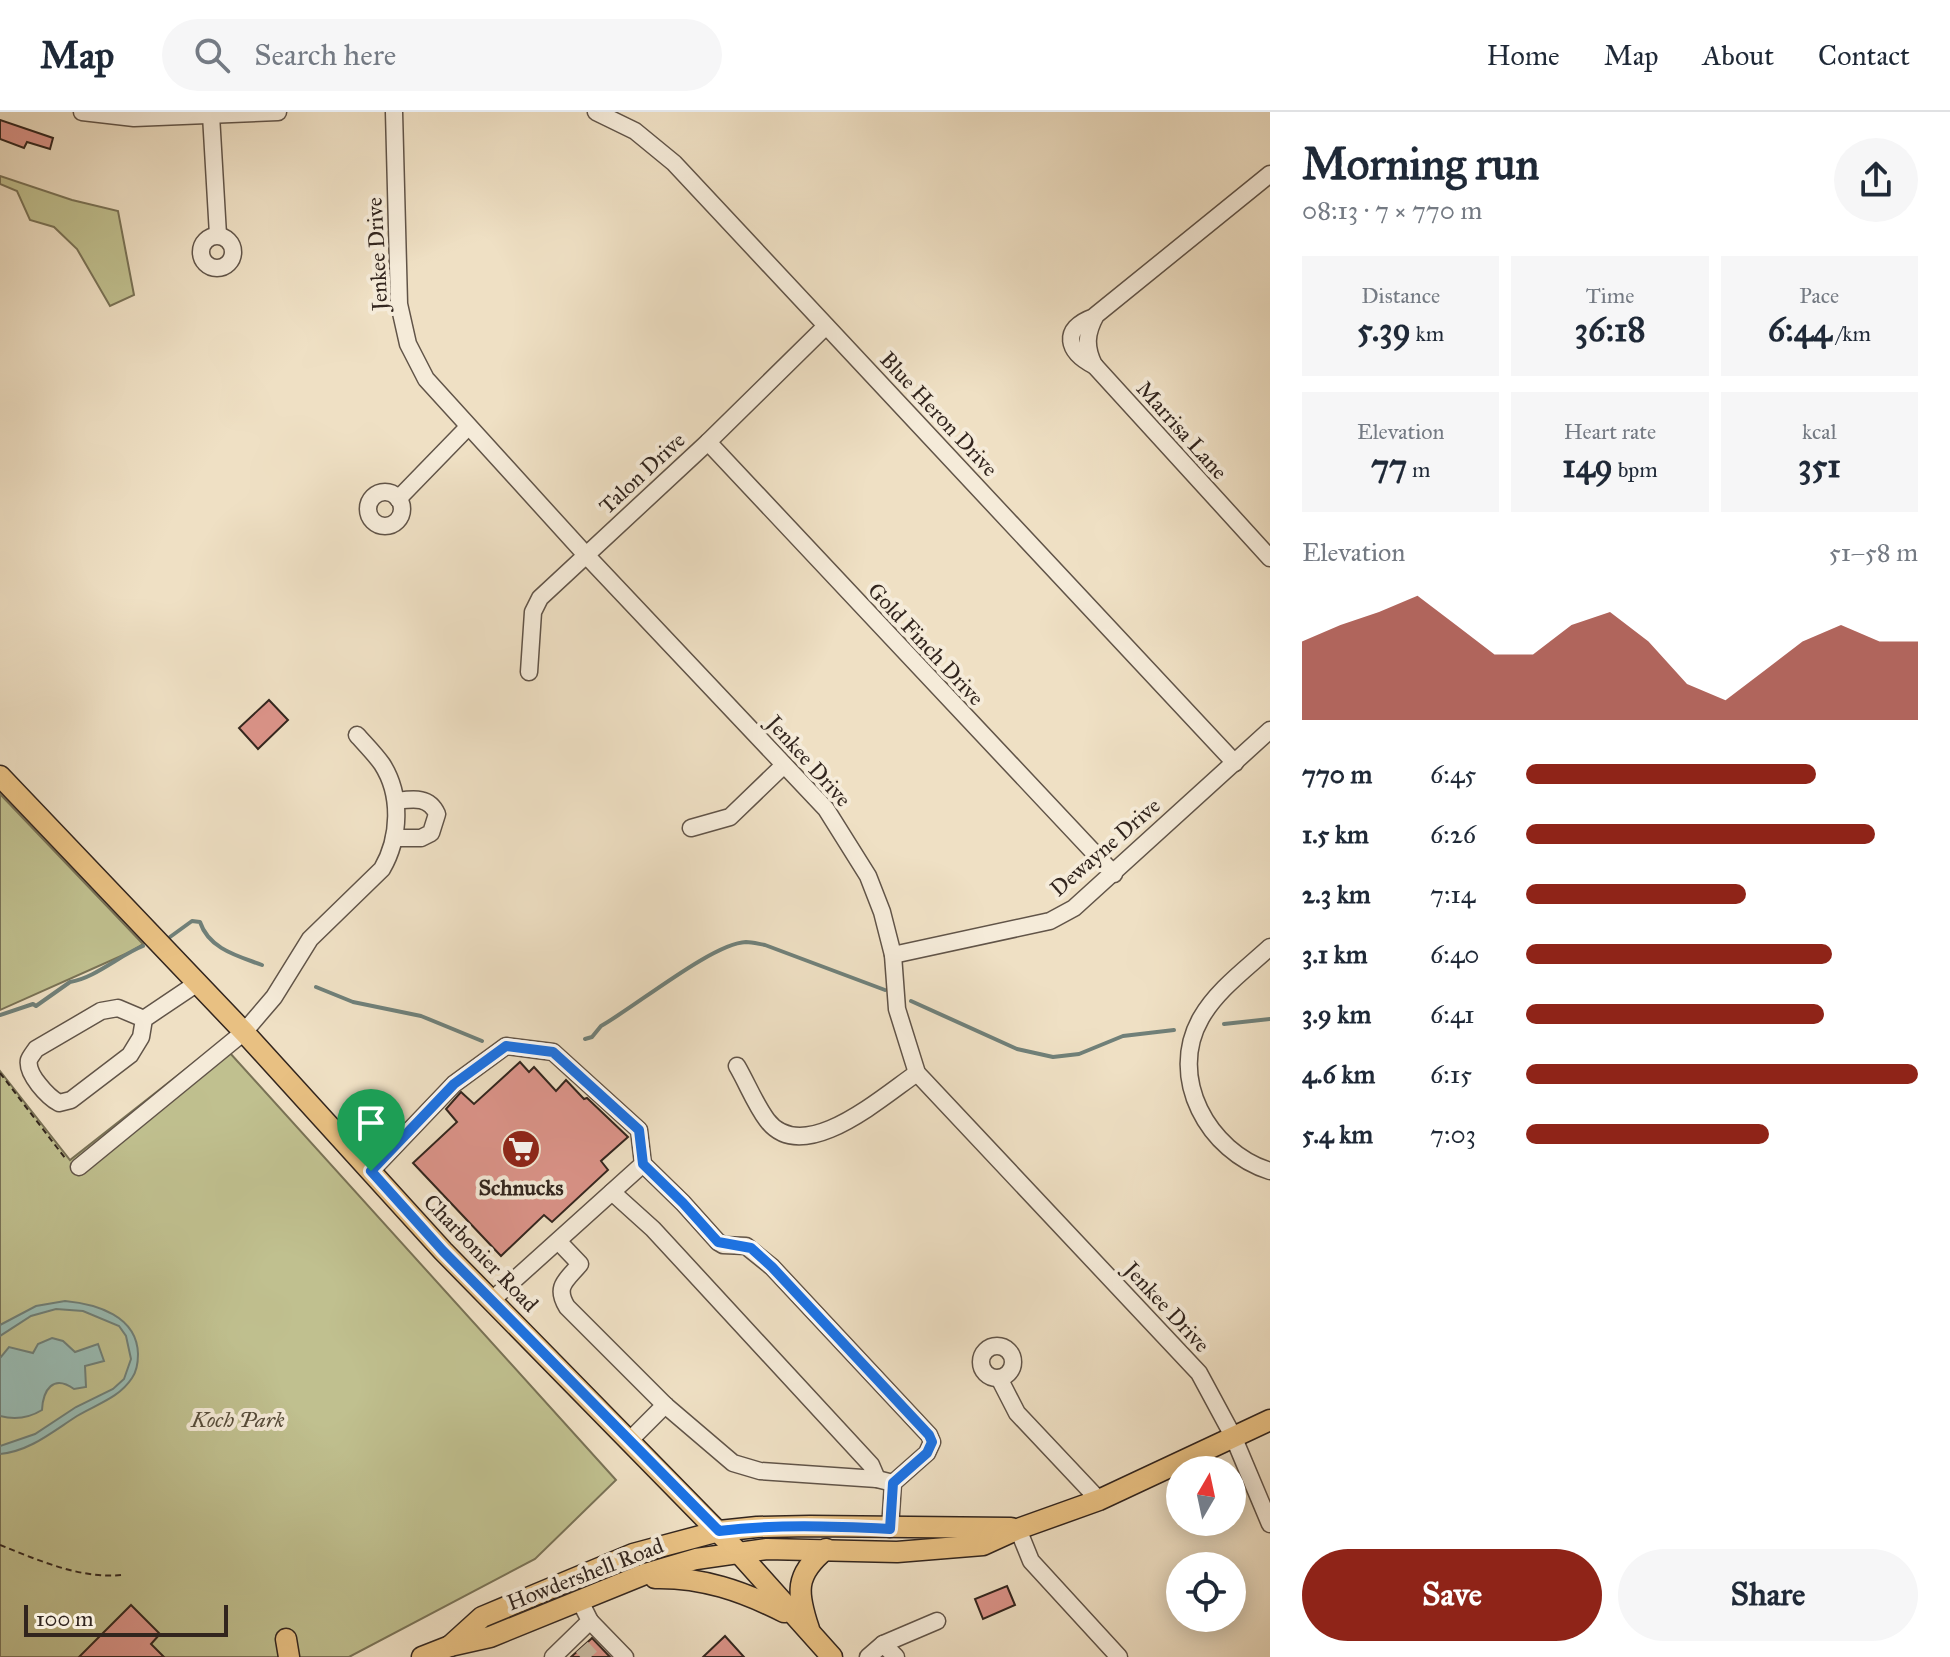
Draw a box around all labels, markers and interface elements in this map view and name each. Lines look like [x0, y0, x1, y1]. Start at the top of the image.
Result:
search box [162, 19, 722, 91]
text: Map [40, 32, 114, 78]
icon: search [190, 33, 234, 77]
text: Search here [254, 37, 396, 73]
text: Home [1487, 38, 1560, 73]
text: Map [1604, 38, 1658, 73]
text: About [1702, 38, 1774, 73]
text: Contact [1818, 38, 1910, 73]
text: Morning run [1302, 137, 1539, 191]
button: share [1834, 138, 1918, 222]
text: 08:13 · 7 × 770 m [1302, 194, 1482, 226]
street label: Jenkee Drive [361, 197, 394, 313]
text: Distance [1361, 282, 1440, 309]
text: Time [1586, 282, 1634, 309]
text: Pace [1799, 282, 1839, 309]
text: 5.39 [1357, 309, 1411, 350]
text: 36:18 [1574, 309, 1646, 350]
text: 6:44 [1768, 309, 1832, 350]
text: km [1411, 320, 1444, 347]
text: /km [1832, 320, 1871, 347]
street label: Blue Heron Drive [874, 346, 1004, 482]
street label: Marrisa Lane [1131, 375, 1233, 485]
text: Elevation [1357, 418, 1444, 445]
text: Heart rate [1564, 418, 1656, 445]
text: kcal [1802, 418, 1837, 445]
street label: Talon Drive [593, 426, 691, 520]
text: 77 [1371, 445, 1407, 486]
text: 149 [1562, 445, 1613, 486]
text: 351 [1798, 445, 1841, 486]
text: m [1407, 456, 1430, 483]
text: bpm [1613, 456, 1658, 483]
text: Elevation [1302, 536, 1405, 568]
text: 51–58 m [1829, 536, 1918, 568]
street label: Gold Finch Drive [862, 577, 990, 711]
street label: Jenkee Drive [760, 708, 857, 812]
text: 770 m [1302, 758, 1372, 790]
text: 6:45 [1430, 758, 1476, 790]
street label: Dewayne Drive [1044, 792, 1166, 902]
text: 1.5 km [1302, 818, 1369, 850]
text: 6:26 [1430, 818, 1476, 850]
text: 2.3 km [1302, 878, 1371, 910]
text: 7:14 [1430, 878, 1475, 910]
text: 3.1 km [1302, 938, 1368, 970]
text: 6:40 [1430, 938, 1480, 970]
text: 3.9 km [1302, 998, 1371, 1030]
text: 6:41 [1430, 998, 1475, 1030]
text: 4.6 km [1302, 1058, 1375, 1090]
text: 6:15 [1430, 1058, 1472, 1090]
pin [337, 1089, 405, 1171]
icon: arrive [349, 1101, 393, 1145]
text: 5.4 km [1302, 1118, 1373, 1150]
text: 7:03 [1430, 1118, 1476, 1150]
supermarket icon: Schnucks [500, 1128, 542, 1170]
place label: Schnucks [478, 1174, 564, 1201]
street label: Charbonier Road [418, 1188, 544, 1318]
street label: Jenkee Drive [1117, 1255, 1216, 1358]
park label: Koch Park [190, 1406, 285, 1433]
north arrow [1166, 1456, 1246, 1536]
map controls [1166, 1456, 1246, 1632]
street label: Howdershell Road [503, 1532, 667, 1616]
button: Save [1302, 1549, 1602, 1641]
button: Share [1618, 1549, 1918, 1641]
button: locate [1166, 1552, 1246, 1632]
scale bar [24, 1601, 228, 1637]
text: 100 m [36, 1605, 93, 1632]

